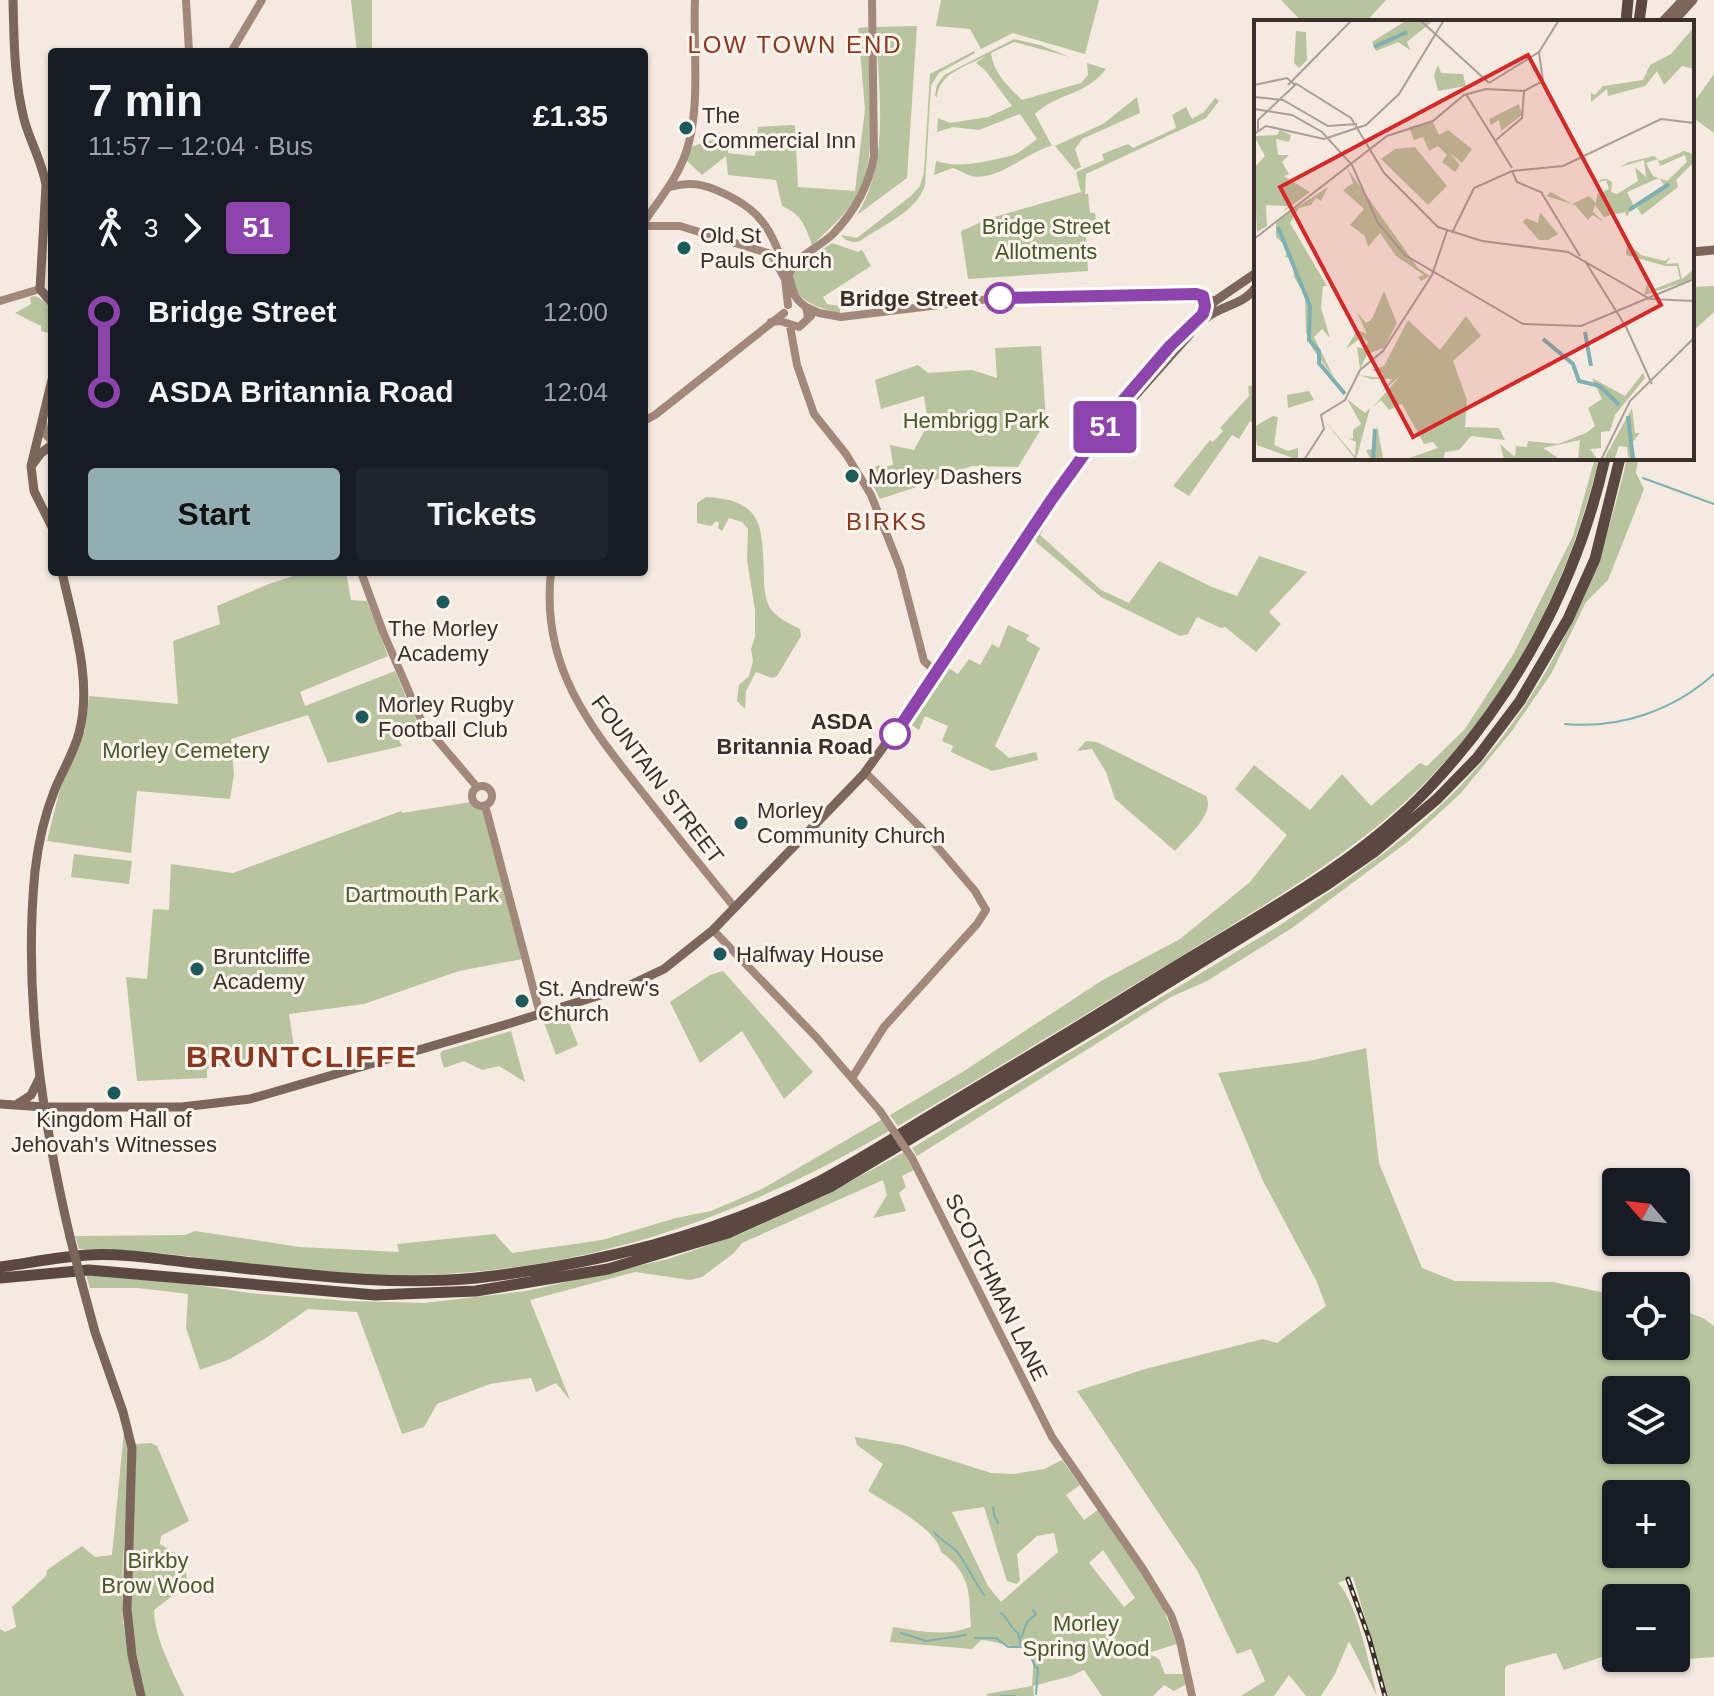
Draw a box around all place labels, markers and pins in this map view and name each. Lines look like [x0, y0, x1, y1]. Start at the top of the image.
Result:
place label: The Commercial Inn [702, 103, 856, 153]
marker: The Commercial Inn [677, 119, 695, 137]
place label: Old St Pauls Church [700, 223, 832, 273]
marker: Old St Pauls Church [675, 239, 693, 257]
marker: Bridge Street [985, 283, 1015, 313]
place label: Bridge Street [840, 286, 979, 311]
place label: Morley Dashers [868, 464, 1022, 489]
marker: Morley Dashers [843, 467, 861, 485]
marker: The Morley Academy [434, 593, 452, 611]
place label: The Morley Academy [388, 616, 498, 666]
place label: Morley Rugby Football Club [378, 692, 514, 742]
marker: Morley Rugby Football Club [353, 708, 371, 726]
place label: ASDA Britannia Road [717, 709, 873, 759]
marker: ASDA Britannia Road [880, 719, 910, 749]
place label: Morley Community Church [757, 798, 945, 848]
marker: Morley Community Church [732, 814, 750, 832]
place label: Halfway House [736, 942, 884, 967]
place label: Bruntcliffe Academy [213, 944, 310, 994]
marker: Halfway House [711, 945, 729, 963]
marker: Bruntcliffe Academy [188, 960, 206, 978]
place label: St. Andrew's Church [538, 976, 660, 1026]
marker: St. Andrew's Church [513, 992, 531, 1010]
marker: Kingdom Hall of Jehovah's Witnesses [105, 1084, 123, 1102]
place label: Kingdom Hall of Jehovah's Witnesses [11, 1107, 217, 1157]

